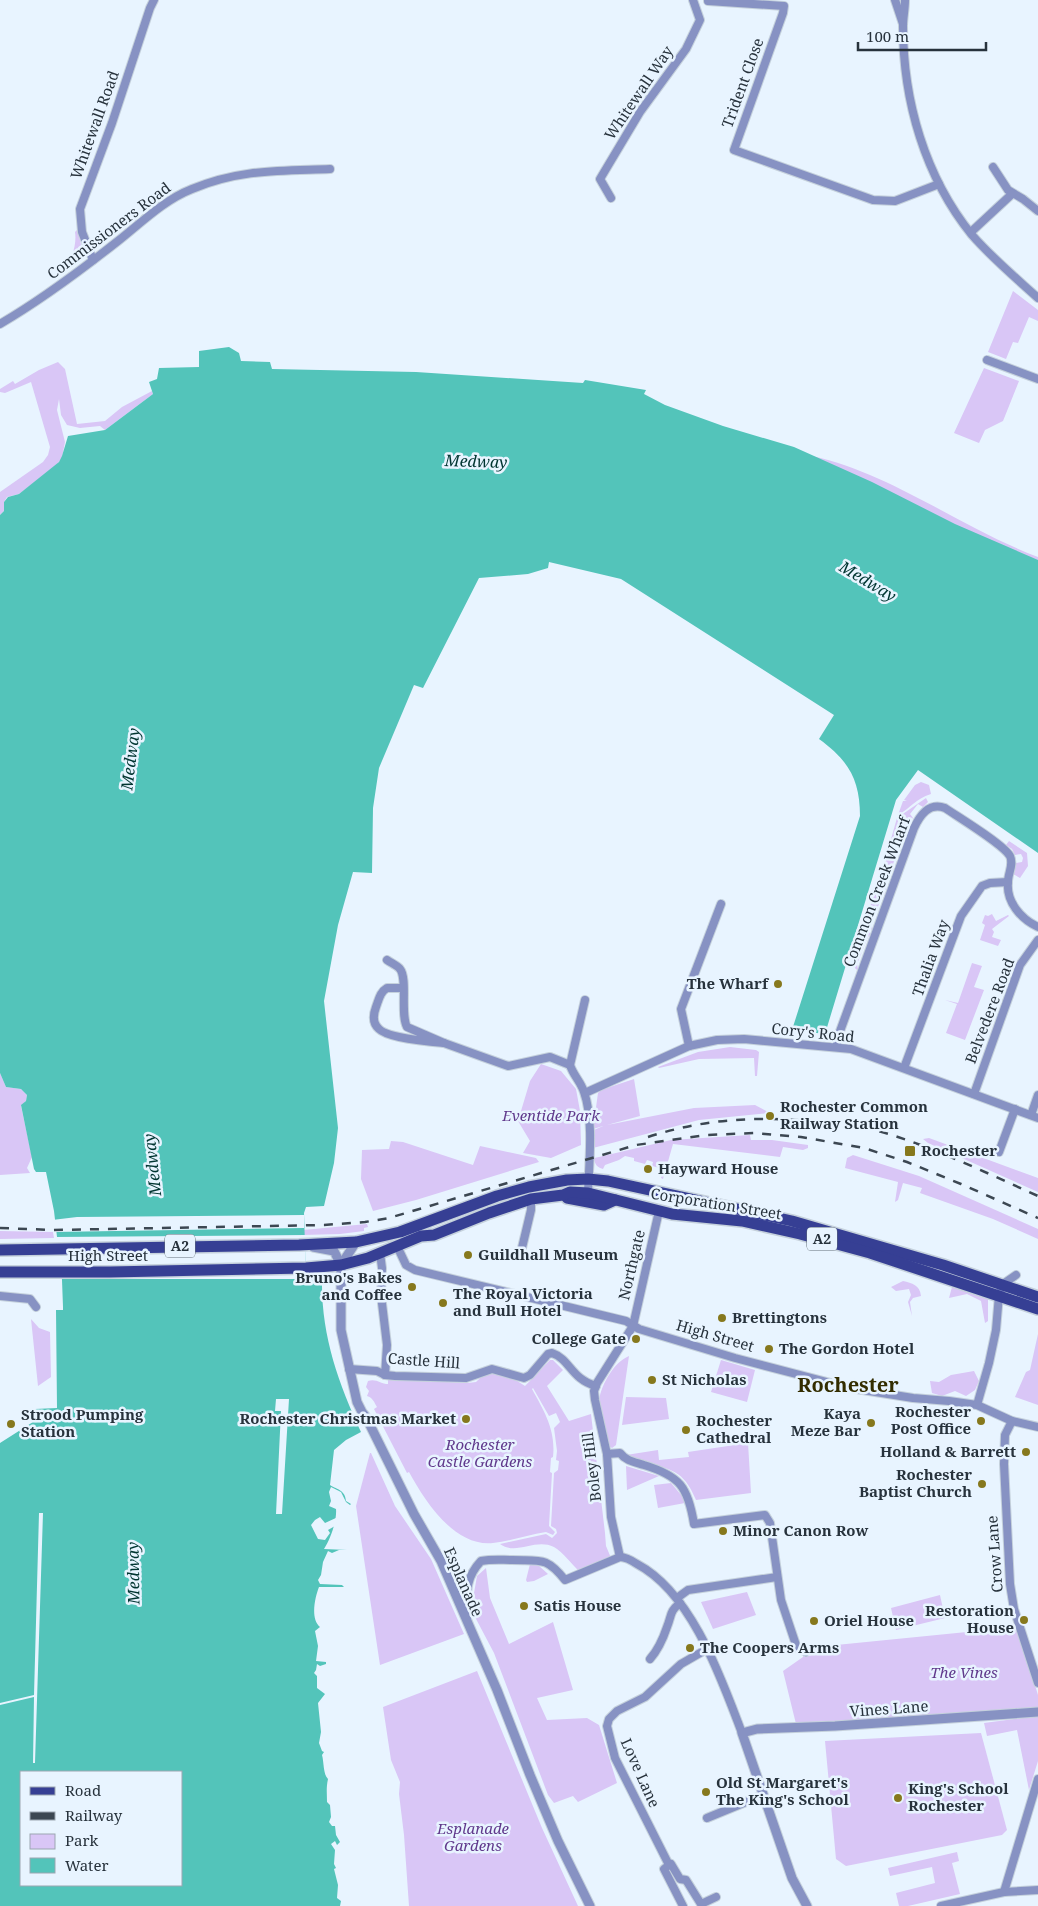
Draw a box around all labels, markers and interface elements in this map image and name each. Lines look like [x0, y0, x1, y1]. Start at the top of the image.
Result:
scale bar [858, 20, 986, 52]
text: 100 m [866, 26, 909, 46]
street label: Trident Close [717, 35, 768, 130]
street label: Whitewall Way [599, 41, 677, 143]
street label: Whitewall Road [65, 68, 123, 182]
street label: Commissioners Road [43, 177, 174, 283]
water label: Medway [443, 449, 508, 473]
water label: Medway [835, 555, 901, 607]
water label: Medway [115, 727, 145, 792]
street label: Common Creek Wharf [838, 812, 915, 970]
street label: Thalia Way [907, 916, 953, 999]
street label: Belvedere Road [960, 955, 1018, 1066]
place label: The Wharf [687, 973, 770, 993]
marker: The Wharf [772, 978, 784, 990]
street label: Cory's Road [771, 1018, 856, 1046]
place label: Rochester Common Railway Station [780, 1096, 928, 1133]
park label: Eventide Park [501, 1105, 600, 1125]
marker: Rochester Common Railway Station [764, 1110, 776, 1122]
water label: Medway [138, 1133, 166, 1198]
place label: Rochester [921, 1140, 997, 1160]
marker: Rochester [903, 1144, 917, 1158]
place label: Hayward House [658, 1158, 778, 1178]
marker: Hayward House [642, 1163, 654, 1175]
street label: Corporation Street [649, 1183, 783, 1223]
street label: Northgate [613, 1228, 649, 1302]
road number: A2 [807, 1228, 837, 1250]
road number: A2 [165, 1234, 195, 1258]
place label: Guildhall Museum [478, 1244, 618, 1264]
street label: High Street [68, 1245, 148, 1265]
marker: Guildhall Museum [462, 1249, 474, 1261]
place label: Bruno's Bakes and Coffee [295, 1267, 402, 1304]
marker: Bruno's Bakes and Coffee [406, 1281, 418, 1293]
place label: The Royal Victoria and Bull Hotel [453, 1283, 593, 1320]
marker: The Royal Victoria and Bull Hotel [437, 1297, 449, 1309]
place label: Brettingtons [732, 1307, 827, 1327]
marker: Brettingtons [716, 1312, 728, 1324]
street label: High Street [674, 1314, 756, 1356]
place label: College Gate [532, 1328, 626, 1348]
marker: College Gate [630, 1333, 642, 1345]
place label: The Gordon Hotel [779, 1338, 915, 1358]
marker: The Gordon Hotel [763, 1343, 775, 1355]
street label: Castle Hill [387, 1348, 461, 1373]
place label: St Nicholas [662, 1369, 746, 1389]
district label: Rochester [797, 1371, 899, 1398]
marker: St Nicholas [646, 1374, 658, 1386]
place label: Rochester Post Office [891, 1401, 971, 1438]
place label: Kaya Meze Bar [791, 1403, 861, 1440]
place label: Strood Pumping Station [21, 1404, 144, 1441]
place label: Rochester Christmas Market [240, 1408, 456, 1428]
place label: Rochester Cathedral [696, 1410, 772, 1447]
marker: Rochester Christmas Market [460, 1413, 472, 1425]
marker: Rochester Post Office [975, 1415, 987, 1427]
marker: Kaya Meze Bar [865, 1417, 877, 1429]
marker: Strood Pumping Station [5, 1418, 17, 1430]
marker: Rochester Cathedral [680, 1424, 692, 1436]
street label: Boley Hill [577, 1431, 605, 1503]
park label: Rochester Castle Gardens [428, 1434, 532, 1471]
place label: Holland & Barrett [880, 1441, 1016, 1461]
marker: Holland & Barrett [1020, 1446, 1032, 1458]
place label: Rochester Baptist Church [859, 1464, 972, 1501]
marker: Rochester Baptist Church [976, 1478, 988, 1490]
street label: Crow Lane [981, 1515, 1007, 1593]
place label: Minor Canon Row [733, 1520, 869, 1540]
marker: Minor Canon Row [717, 1525, 729, 1537]
water label: Medway [121, 1541, 145, 1606]
street label: Esplanade [440, 1544, 488, 1619]
place label: Satis House [534, 1595, 621, 1615]
marker: Satis House [518, 1600, 530, 1612]
place label: Restoration House [925, 1600, 1014, 1637]
place label: Oriel House [824, 1610, 914, 1630]
marker: Restoration House [1018, 1614, 1030, 1626]
marker: Oriel House [808, 1615, 820, 1627]
place label: The Coopers Arms [700, 1637, 839, 1657]
marker: The Coopers Arms [684, 1642, 696, 1654]
park label: The Vines [930, 1662, 998, 1682]
street label: Vines Lane [849, 1695, 929, 1721]
street label: Love Lane [617, 1735, 665, 1811]
legend [20, 1771, 182, 1886]
place label: Old St Margaret's The King's School [716, 1772, 849, 1809]
place label: King's School Rochester [908, 1778, 1009, 1815]
text: Road [65, 1780, 101, 1800]
marker: Old St Margaret's The King's School [700, 1786, 712, 1798]
marker: King's School Rochester [892, 1792, 904, 1804]
text: Railway [65, 1805, 123, 1825]
park label: Esplanade Gardens [436, 1818, 510, 1855]
text: Park [65, 1830, 99, 1850]
text: Water [65, 1855, 108, 1875]

